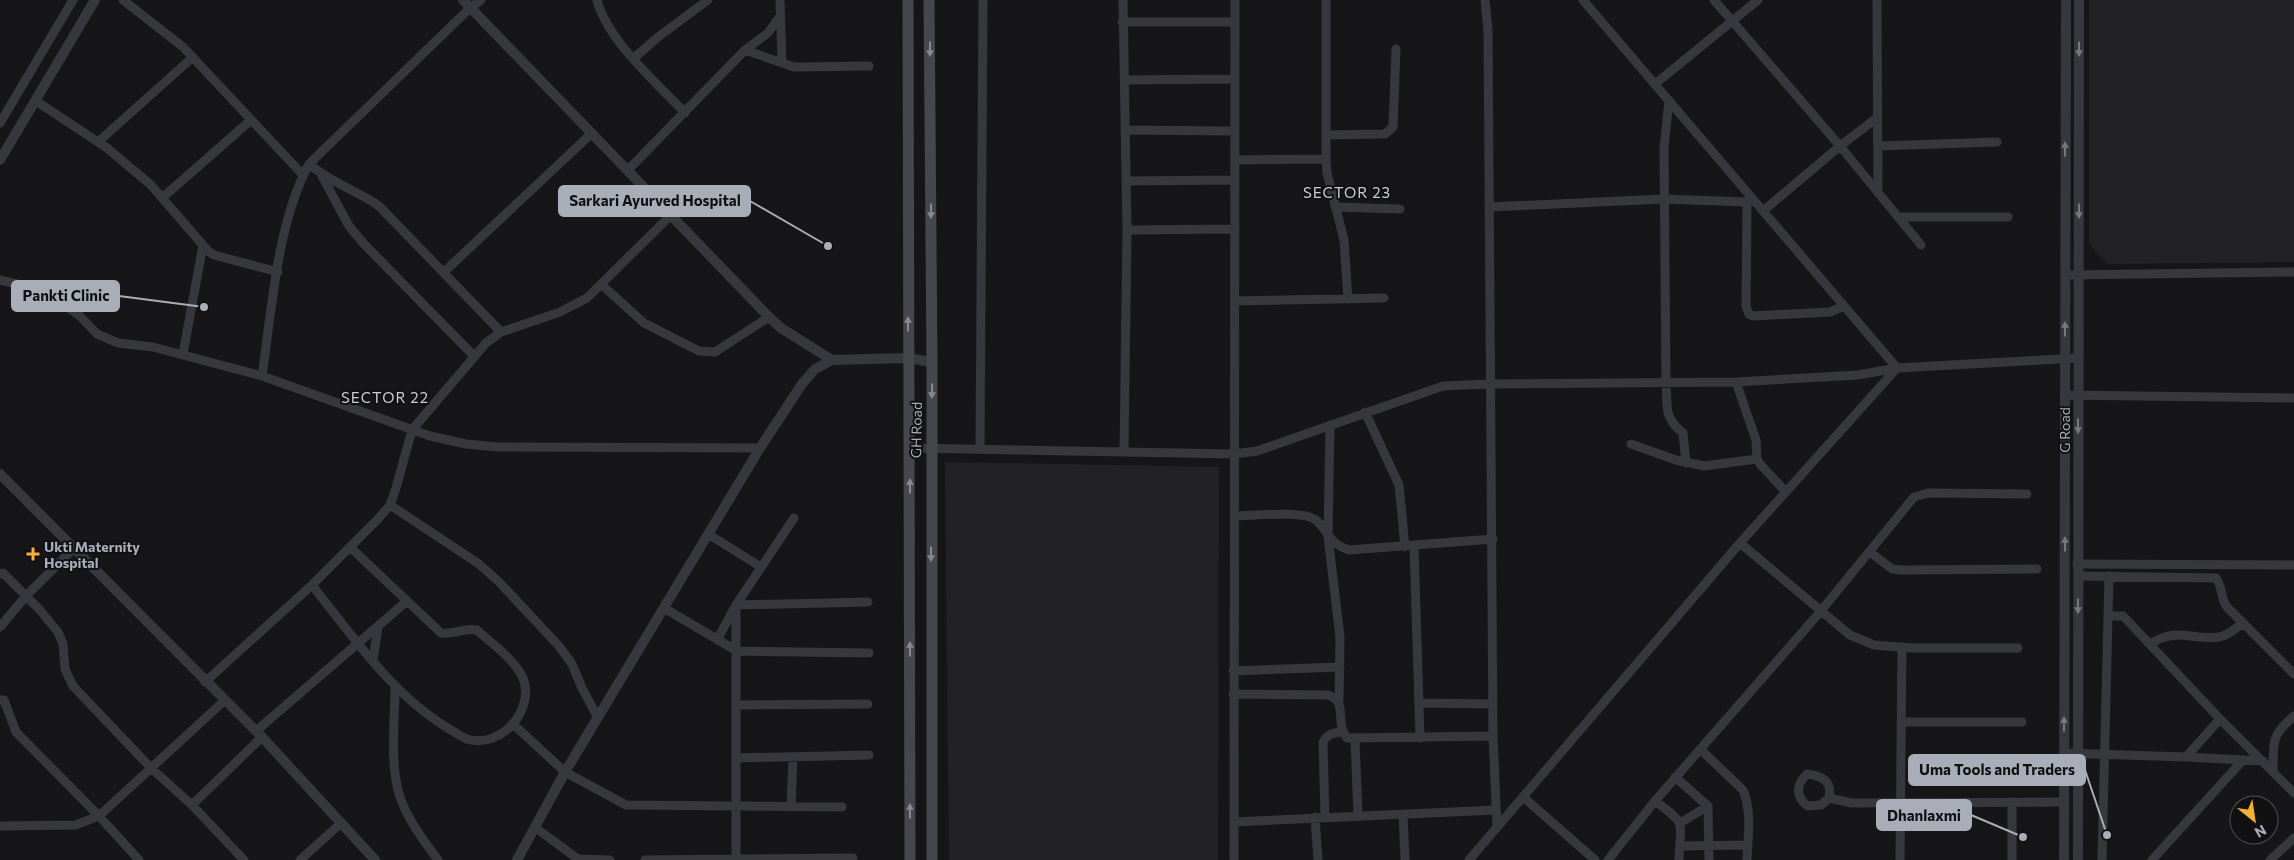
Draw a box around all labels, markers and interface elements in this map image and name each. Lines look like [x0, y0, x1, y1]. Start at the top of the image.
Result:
one-way arrow [926, 41, 934, 57]
one-way arrow [2075, 41, 2083, 57]
one-way arrow [2061, 141, 2069, 157]
district label: SECTOR 23 [1303, 183, 1391, 201]
callout: Sarkari Ayurved Hospital [559, 186, 750, 216]
text: Sarkari Ayurved Hospital [569, 191, 741, 209]
one-way arrow [927, 203, 935, 219]
one-way arrow [2076, 203, 2084, 219]
callout: Pankti Clinic [12, 281, 119, 311]
text: Pankti Clinic [23, 286, 109, 304]
one-way arrow [904, 316, 912, 332]
one-way arrow [2061, 321, 2069, 337]
one-way arrow [928, 383, 936, 399]
district label: SECTOR 22 [341, 388, 429, 406]
street label: GH Road [907, 402, 925, 458]
street label: G Road [2056, 407, 2073, 453]
one-way arrow [2074, 418, 2082, 434]
one-way arrow [906, 478, 914, 494]
one-way arrow [2061, 536, 2069, 552]
place label: Ukti Maternity Hospital [44, 538, 140, 571]
one-way arrow [927, 546, 935, 562]
marker: Ukti Maternity Hospital [26, 547, 40, 561]
one-way arrow [2074, 598, 2082, 614]
one-way arrow [906, 641, 914, 657]
one-way arrow [2060, 716, 2068, 732]
callout: Uma Tools and Traders [1909, 755, 2085, 785]
text: Uma Tools and Traders [1919, 760, 2075, 778]
north arrow [2229, 795, 2279, 845]
callout: Dhanlaxmi [1877, 800, 1971, 830]
one-way arrow [906, 803, 914, 819]
text: Dhanlaxmi [1887, 806, 1961, 824]
text: N [2252, 822, 2270, 842]

